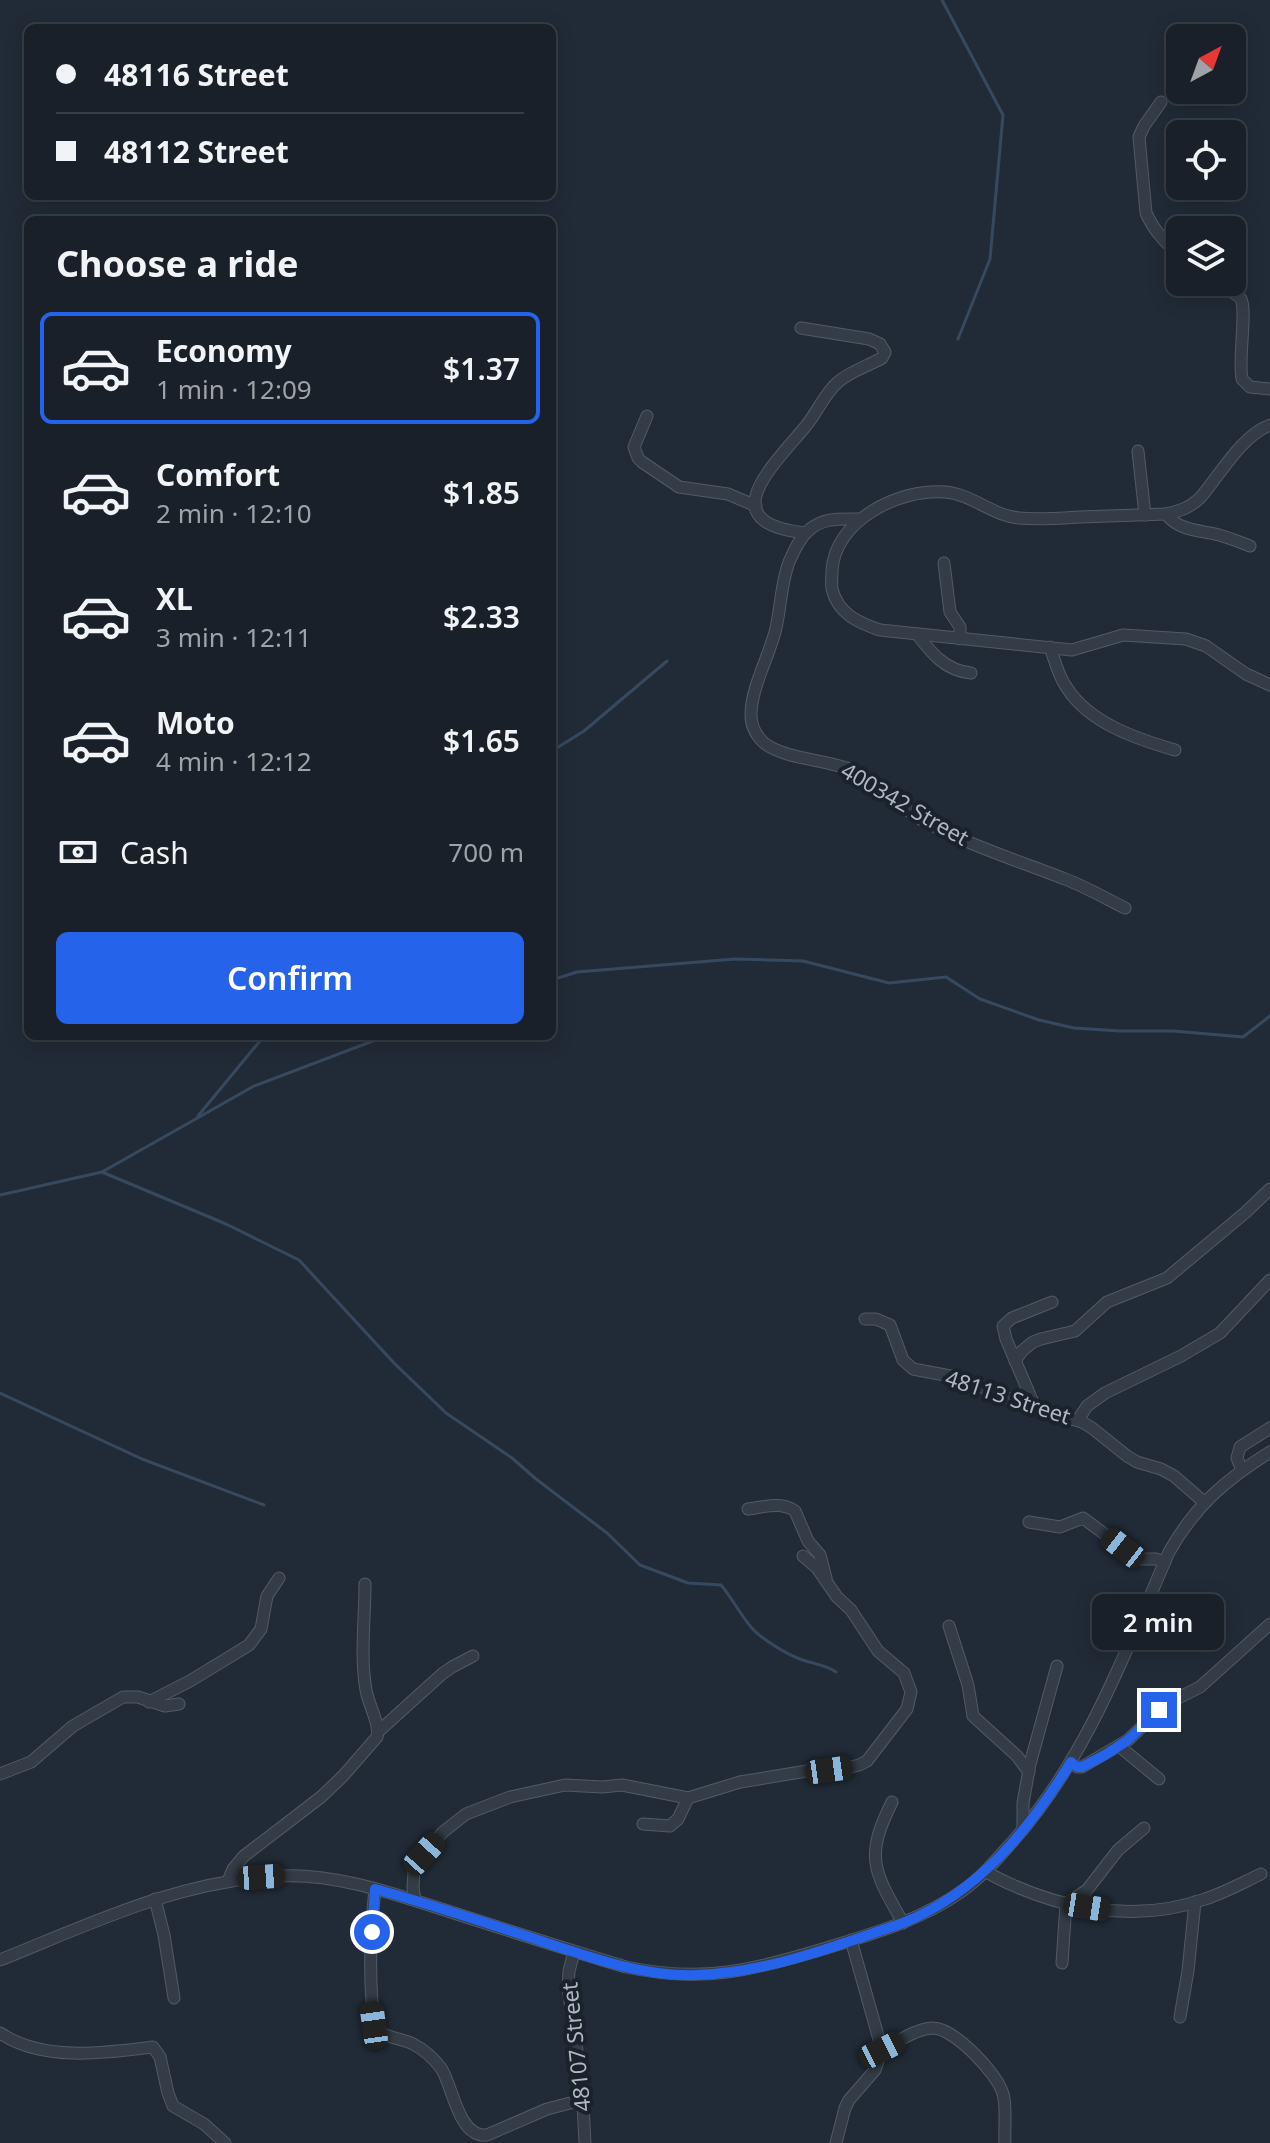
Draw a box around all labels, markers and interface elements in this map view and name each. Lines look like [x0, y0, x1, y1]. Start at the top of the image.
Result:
north arrow [1166, 24, 1246, 104]
map controls [1166, 24, 1246, 296]
text: 48116 Street [104, 54, 289, 95]
button: locate [1166, 120, 1246, 200]
text: 48112 Street [104, 131, 289, 172]
button: layers [1166, 216, 1246, 296]
text: Choose a ride [56, 239, 298, 288]
text: Economy [156, 330, 292, 371]
icon: car [60, 332, 132, 404]
text: $1.37 [443, 348, 520, 389]
text: 1 min · 12:09 [156, 371, 312, 407]
text: Comfort [156, 454, 280, 495]
icon: car [60, 456, 132, 528]
text: $1.85 [443, 472, 520, 513]
text: 2 min · 12:10 [156, 495, 312, 531]
text: XL [156, 578, 193, 619]
icon: car [60, 580, 132, 652]
text: $2.33 [443, 596, 520, 637]
text: 3 min · 12:11 [156, 619, 312, 655]
text: Moto [156, 702, 235, 743]
icon: car [60, 704, 132, 776]
text: $1.65 [443, 720, 520, 761]
text: 4 min · 12:12 [156, 743, 312, 779]
street label: 400342 Street [836, 754, 975, 852]
icon: cash [56, 830, 100, 874]
text: Cash [120, 832, 189, 873]
text: 700 m [448, 834, 524, 870]
button: Confirm [56, 932, 524, 1024]
street label: 48113 Street [942, 1362, 1075, 1430]
car [1097, 1524, 1149, 1572]
callout: 2 min [1093, 1594, 1225, 1650]
text: 2 min [1123, 1604, 1193, 1640]
route end [1141, 1692, 1177, 1728]
car [804, 1755, 854, 1785]
car [399, 1828, 449, 1880]
car [236, 1863, 286, 1891]
car [1061, 1891, 1113, 1923]
route start [354, 1914, 390, 1950]
street label: 48107 Street [553, 1981, 597, 2113]
car [359, 2000, 389, 2050]
car [855, 2028, 909, 2072]

